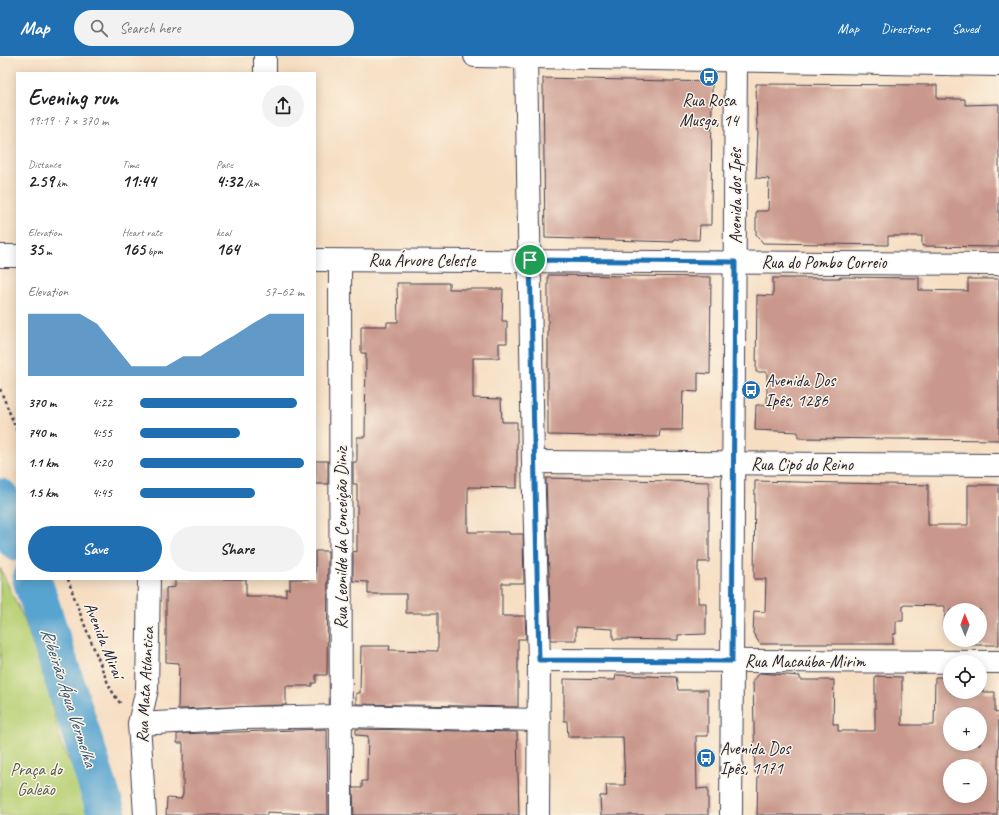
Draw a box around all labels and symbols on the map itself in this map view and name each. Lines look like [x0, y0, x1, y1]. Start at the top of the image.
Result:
bus stop icon: Rua Rosa Musgo, 14 [698, 66, 720, 88]
place label: Rua Rosa Musgo, 14 [680, 90, 741, 131]
street label: Avenida dos Ipês [725, 146, 746, 244]
pin [513, 243, 547, 277]
street label: Rua Árvore Celeste [369, 249, 477, 271]
street label: Rua do Pombo Correio [761, 252, 888, 273]
place label: Avenida Dos Ipês, 1286 [765, 370, 837, 411]
bus stop icon: Avenida Dos Ipês, 1286 [740, 379, 762, 401]
street label: Rua Leonilde da Conceição Diniz [331, 445, 352, 629]
street label: Rua Cipó do Reino [751, 454, 854, 475]
street label: Avenida Miraí [79, 599, 130, 685]
north arrow [943, 603, 987, 647]
water label: Ribeirão Água Vermelha [36, 625, 102, 771]
street label: Rua Mata Atlantica [131, 625, 159, 744]
street label: Rua Macaúba-Mirim [745, 651, 867, 672]
place label: Avenida Dos Ipês, 1171 [720, 738, 792, 779]
bus stop icon: Avenida Dos Ipês, 1171 [695, 747, 717, 769]
park label: Praça do Galeão [10, 759, 64, 800]

